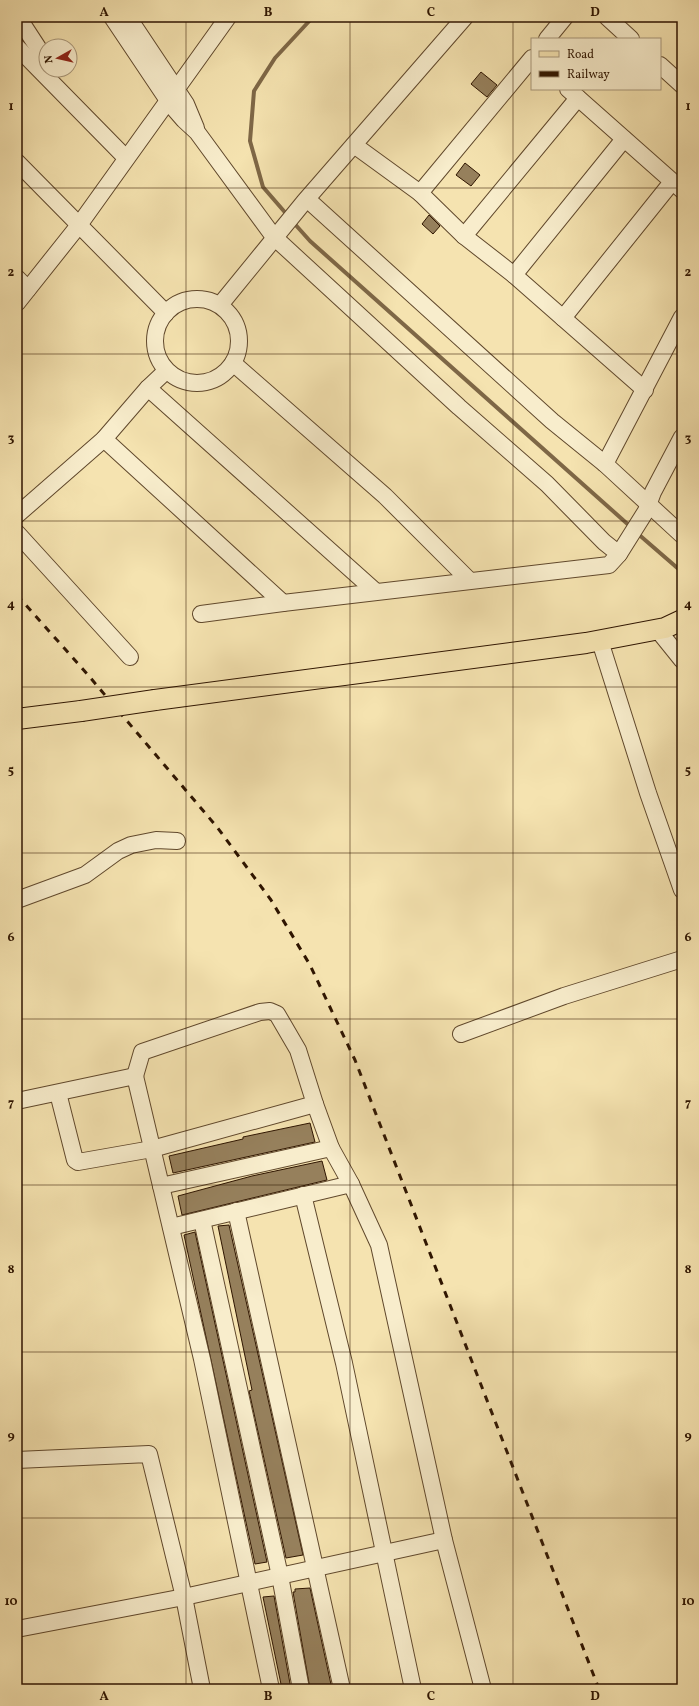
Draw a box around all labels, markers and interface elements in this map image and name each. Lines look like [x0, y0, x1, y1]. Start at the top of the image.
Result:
text: A [99, 4, 109, 22]
text: B [264, 4, 273, 22]
text: C [427, 4, 435, 22]
text: D [590, 4, 600, 22]
north arrow [38, 38, 78, 78]
legend [531, 38, 661, 90]
text: Road [567, 47, 594, 63]
text: N [42, 54, 58, 64]
text: Railway [567, 67, 610, 83]
text: 1 [8, 98, 14, 116]
text: 1 [685, 98, 691, 116]
text: 2 [8, 264, 15, 282]
text: 2 [685, 264, 692, 282]
text: 3 [8, 430, 15, 448]
text: 3 [685, 430, 692, 448]
text: 4 [7, 596, 15, 614]
text: 4 [684, 596, 692, 614]
text: 5 [8, 762, 14, 780]
text: 5 [685, 762, 691, 780]
text: 6 [7, 929, 15, 947]
text: 6 [684, 929, 692, 947]
text: 7 [8, 1095, 14, 1113]
text: 7 [685, 1095, 691, 1113]
text: 8 [7, 1261, 15, 1279]
text: 8 [684, 1261, 692, 1279]
text: 9 [7, 1427, 15, 1445]
text: 9 [684, 1427, 692, 1445]
text: 10 [4, 1593, 18, 1611]
text: 10 [681, 1593, 695, 1611]
text: A [99, 1688, 109, 1706]
text: B [264, 1688, 273, 1706]
text: C [427, 1688, 435, 1706]
text: D [590, 1688, 600, 1706]

